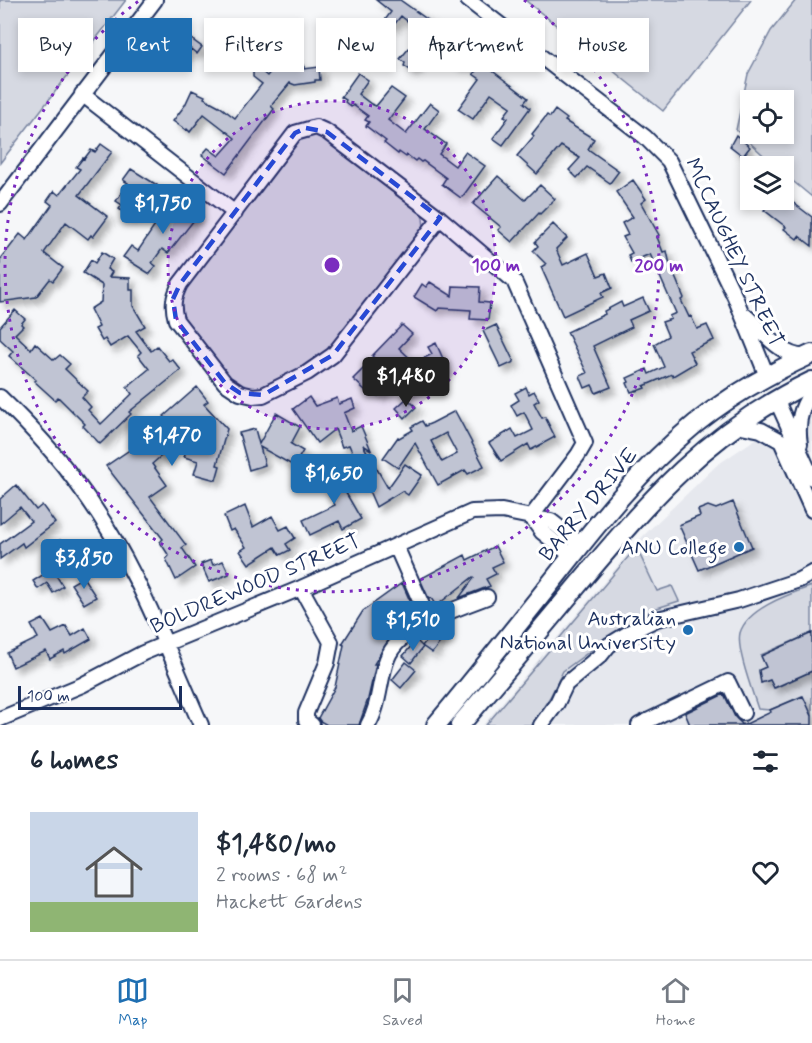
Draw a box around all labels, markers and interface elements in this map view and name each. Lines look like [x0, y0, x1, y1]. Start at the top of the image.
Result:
chip: Buy [18, 18, 93, 72]
chip: Rent [105, 18, 192, 72]
chip: Filters [204, 18, 304, 72]
chip: New [316, 18, 396, 72]
chip: Apartment [408, 18, 545, 72]
chip: House [557, 18, 649, 72]
map controls [740, 90, 794, 210]
button: locate [740, 90, 794, 144]
street label: MCCAUGHEY STREET [678, 153, 790, 351]
button: layers [740, 156, 794, 210]
pin: $1,750 [114, 184, 212, 235]
text: $1,750 [134, 190, 192, 217]
text: 100 m [472, 254, 520, 278]
text: 200 m [634, 254, 684, 278]
centre of rings [322, 255, 342, 275]
pin: $1,480 [357, 357, 455, 408]
text: $1,480 [376, 363, 436, 390]
pin: $1,470 [123, 416, 221, 467]
text: $1,470 [142, 422, 202, 449]
street label: BARRY DRIVE [533, 442, 645, 567]
pin: $1,650 [285, 454, 383, 505]
text: $1,650 [305, 460, 363, 487]
street label: BOLDREWOOD STREET [146, 527, 365, 641]
place label: ANU College [621, 534, 727, 564]
pin: $3,850 [35, 539, 133, 590]
marker: ANU College [732, 540, 746, 554]
text: $3,850 [55, 545, 113, 572]
pin: $1,510 [364, 601, 462, 652]
place label: Australian National University [500, 605, 676, 657]
text: $1,510 [386, 607, 440, 634]
marker: Australian National University [681, 623, 695, 637]
scale bar [18, 683, 182, 710]
text: 100 m [27, 686, 70, 707]
text: 6 homes [30, 744, 118, 778]
icon: filters [749, 745, 782, 778]
text: $1,480/mo [216, 828, 336, 862]
icon: home [78, 836, 150, 908]
icon: heart [749, 856, 782, 889]
text: 2 rooms · 68 m² [216, 862, 347, 889]
text: Hackett Gardens [216, 889, 362, 916]
tab: Map [116, 974, 149, 1031]
tab: Saved [382, 974, 423, 1031]
tab: Home [656, 974, 696, 1031]

